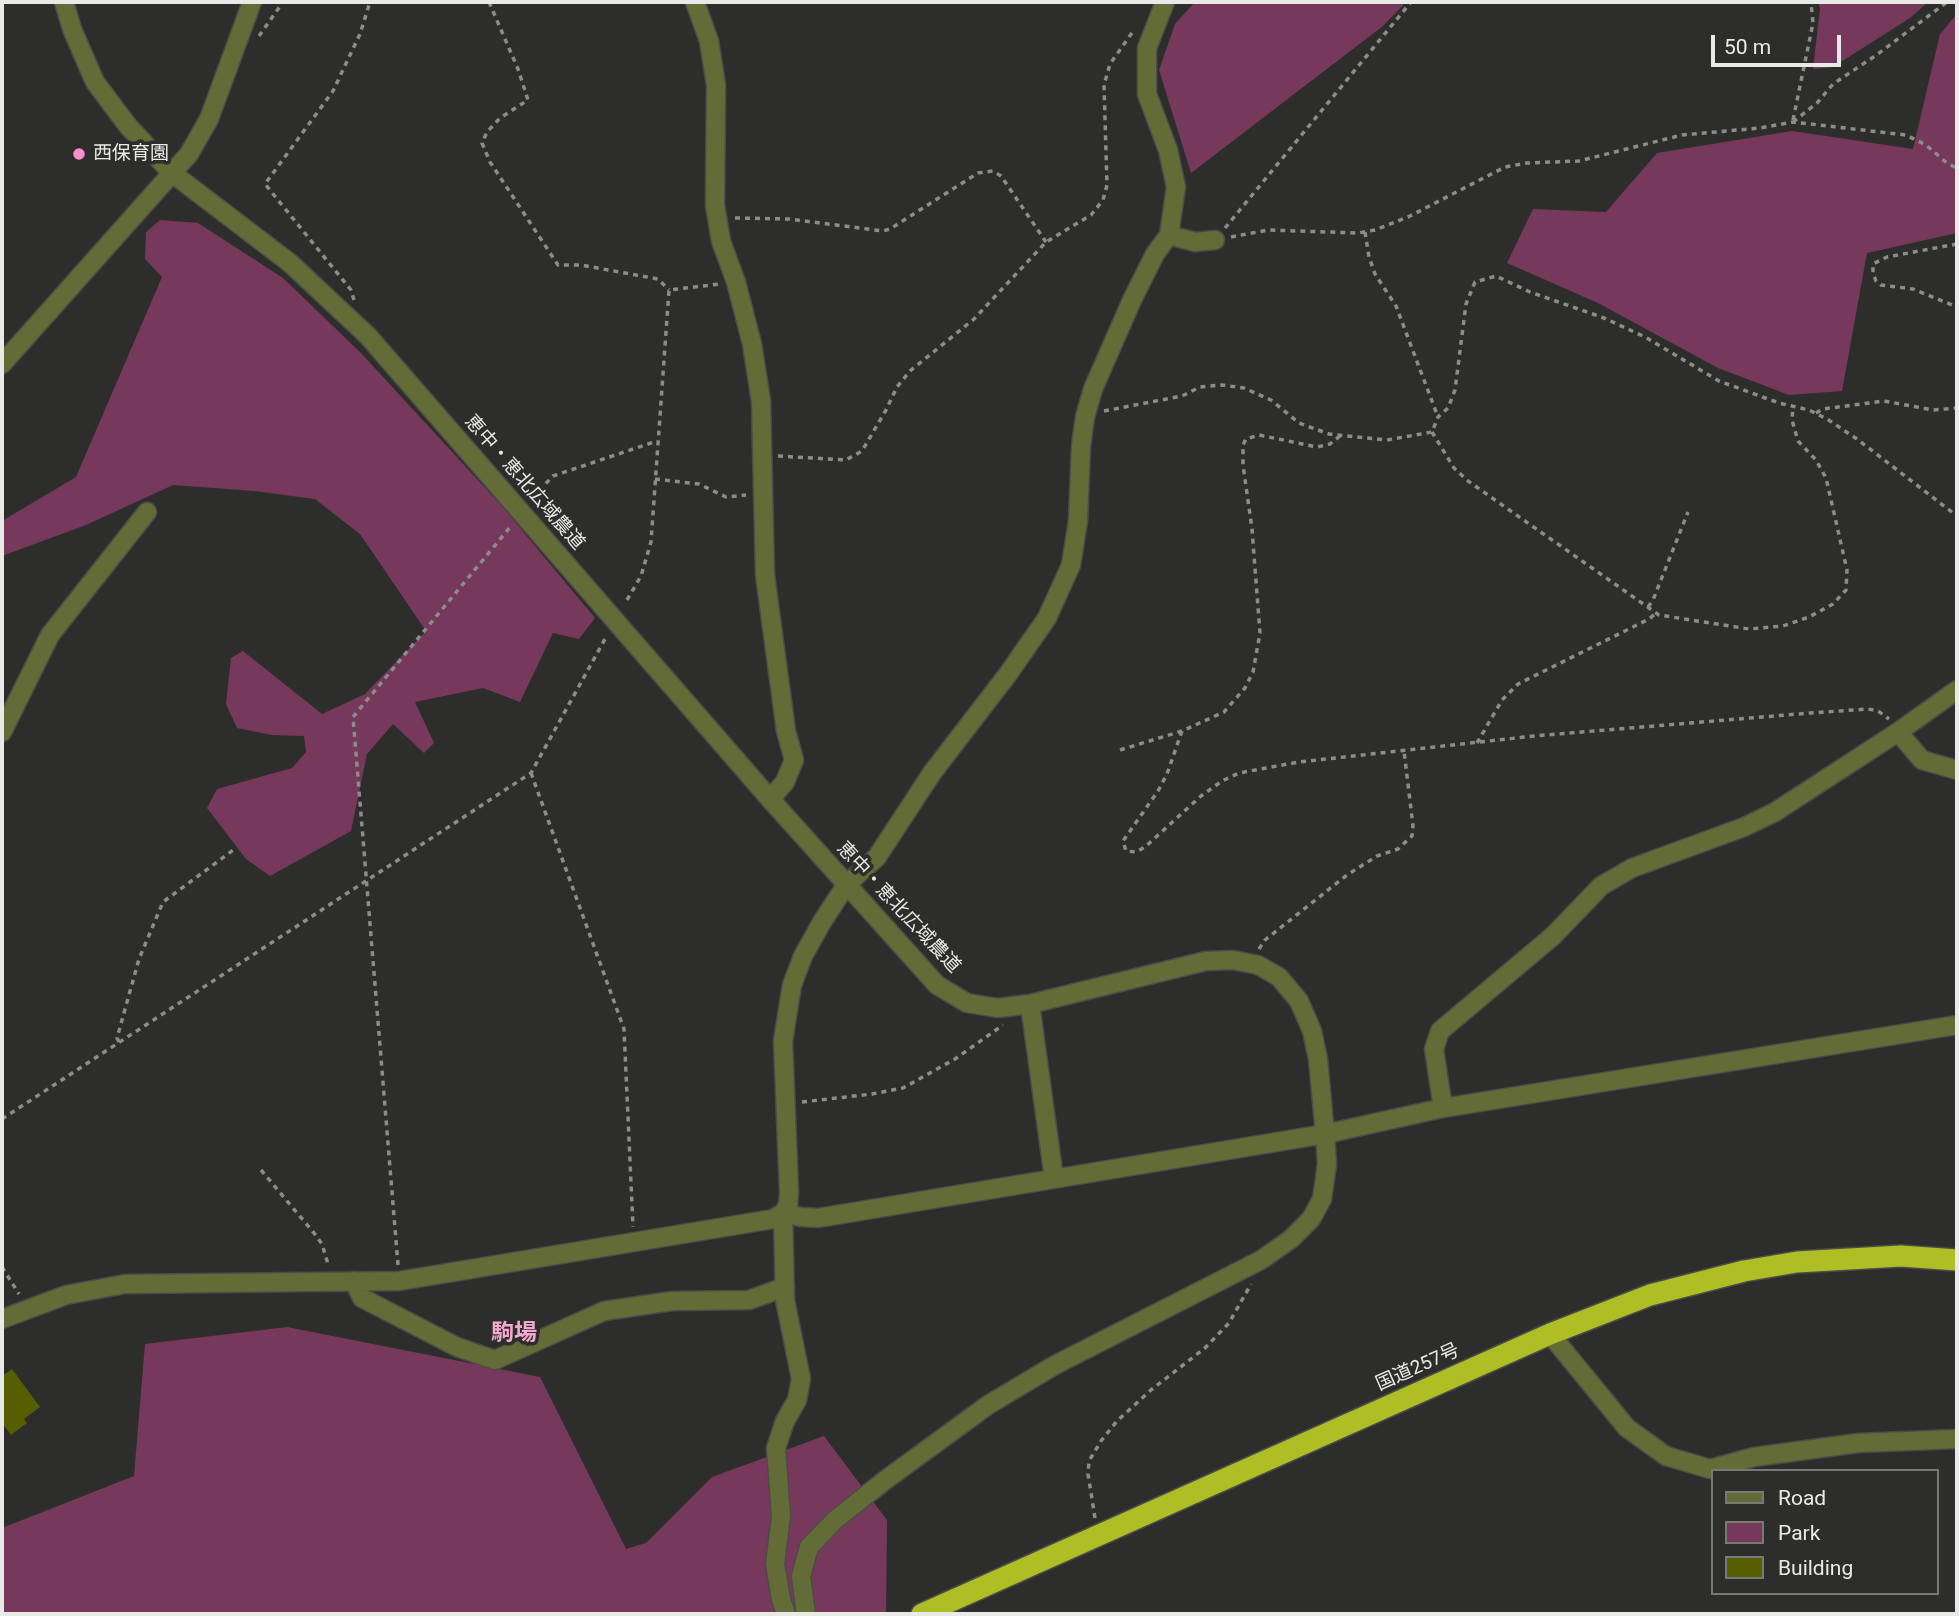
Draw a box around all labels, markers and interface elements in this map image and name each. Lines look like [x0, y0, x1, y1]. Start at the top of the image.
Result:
scale bar [1714, 21, 1843, 65]
text: 50 m [1724, 35, 1771, 59]
place label: 西保育園 [93, 143, 169, 165]
marker: 西保育園 [71, 146, 87, 162]
street label: 恵中・恵北広域農道 [459, 411, 589, 555]
street label: 恵中・恵北広域農道 [831, 838, 965, 978]
district label: 駒場 [491, 1320, 537, 1348]
street label: 国道257号 [1373, 1339, 1463, 1397]
legend [1710, 1469, 1938, 1595]
text: Road [1778, 1486, 1826, 1510]
text: Park [1778, 1521, 1820, 1545]
text: Building [1778, 1556, 1853, 1580]

